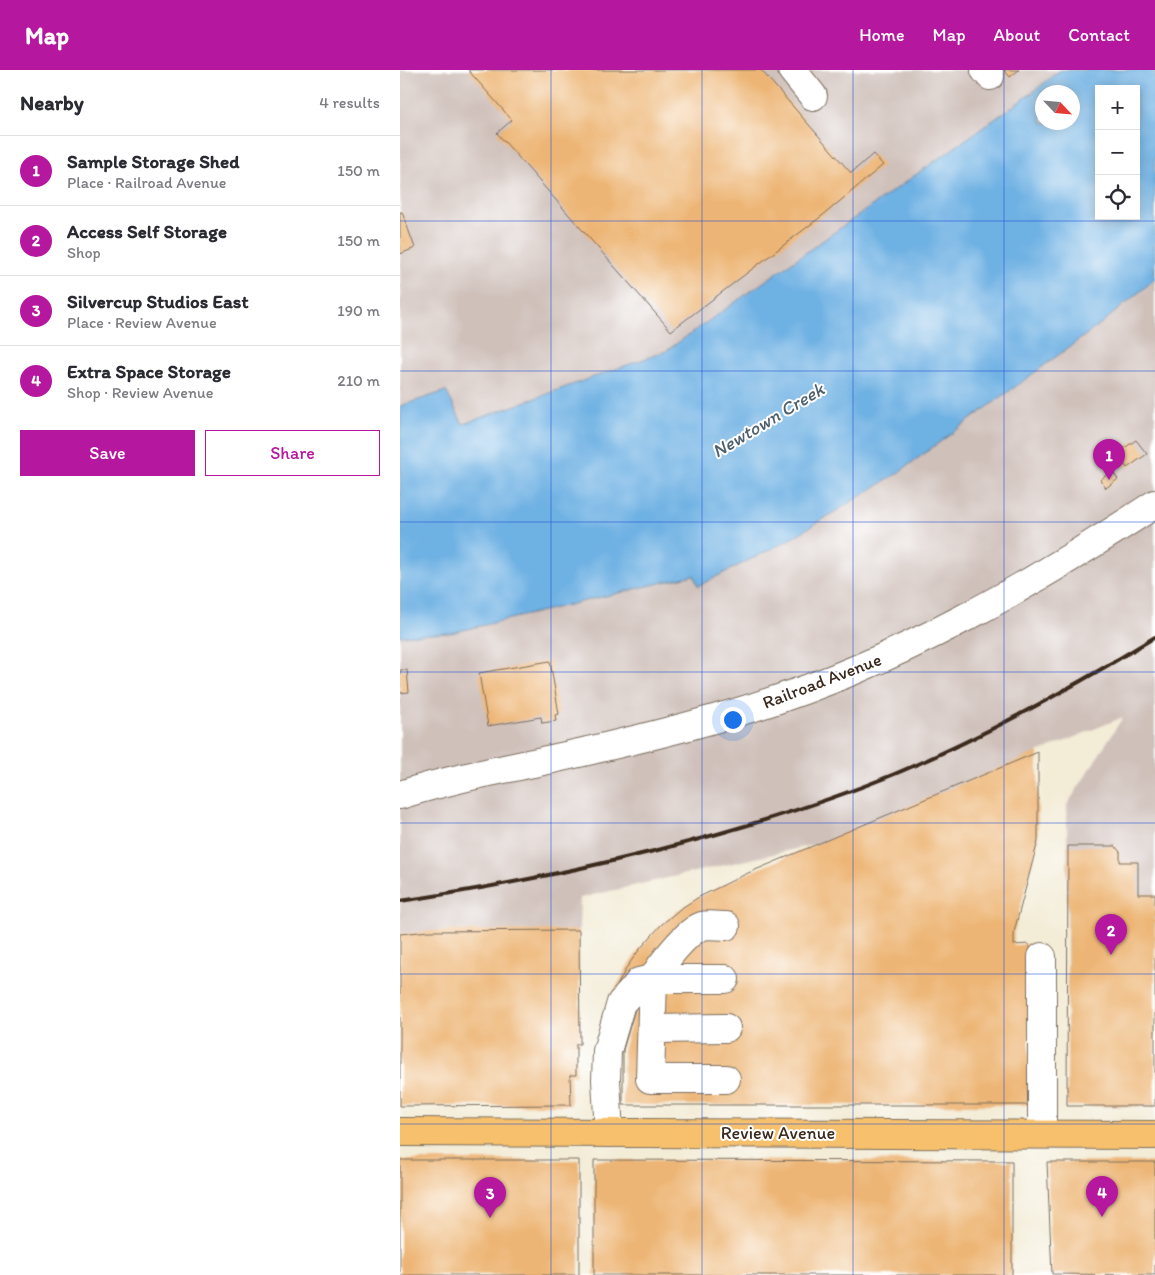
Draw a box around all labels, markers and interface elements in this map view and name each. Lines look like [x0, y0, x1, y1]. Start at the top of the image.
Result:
text: Map [25, 21, 69, 50]
text: Home [859, 24, 905, 46]
text: Map [933, 24, 966, 46]
text: About [994, 24, 1040, 46]
text: Contact [1068, 24, 1130, 46]
north arrow [1035, 85, 1080, 130]
map controls [1095, 85, 1140, 220]
button: + [1095, 85, 1140, 130]
text: Nearby [20, 90, 84, 115]
text: 4 results [319, 93, 380, 112]
button: − [1095, 130, 1140, 175]
text: Sample Storage Shed [67, 150, 239, 173]
text: 1 [32, 161, 40, 180]
text: 150 m [337, 161, 380, 180]
text: Place · Railroad Avenue [67, 173, 226, 192]
button: locate [1095, 175, 1140, 220]
text: Access Self Storage [67, 220, 227, 243]
text: 2 [32, 231, 40, 250]
text: 150 m [337, 231, 380, 250]
text: Shop [67, 243, 101, 262]
text: Silvercup Studios East [67, 290, 249, 313]
text: 3 [32, 301, 40, 320]
text: 190 m [337, 301, 380, 320]
text: Place · Review Avenue [67, 313, 217, 332]
text: Extra Space Storage [67, 360, 231, 383]
text: 4 [31, 371, 41, 390]
text: 210 m [337, 371, 380, 390]
water label: Newtown Creek [708, 377, 829, 463]
text: Shop · Review Avenue [67, 383, 213, 402]
button: Save [20, 430, 195, 476]
button: Share [205, 430, 380, 476]
pin: 1 [1093, 439, 1125, 480]
street label: Railroad Avenue [759, 648, 885, 714]
your location [720, 707, 746, 733]
pin: 2 [1095, 914, 1127, 955]
street label: Review Avenue [721, 1122, 835, 1144]
pin: 4 [1086, 1176, 1118, 1217]
pin: 3 [474, 1177, 506, 1218]

